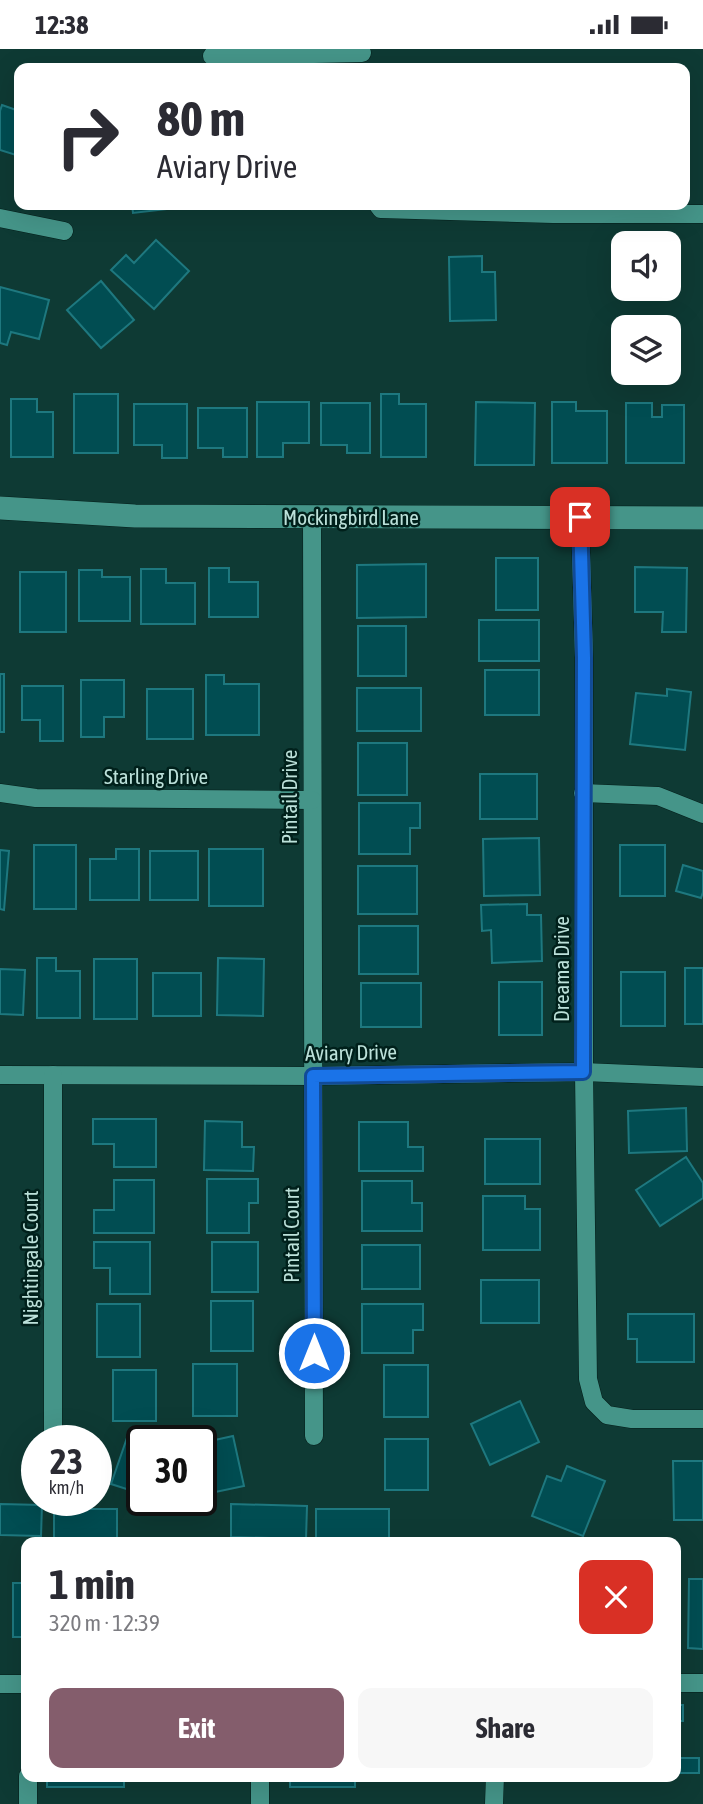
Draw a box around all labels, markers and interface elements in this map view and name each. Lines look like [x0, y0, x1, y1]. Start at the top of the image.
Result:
text: 12:38 [35, 10, 89, 40]
text: 80 m [157, 90, 245, 146]
icon: right [42, 91, 133, 182]
text: Aviary Drive [157, 148, 297, 185]
map controls [611, 231, 681, 385]
button: sound [611, 231, 681, 301]
button: layers [611, 315, 681, 385]
pin [550, 487, 610, 547]
icon: arrive [561, 498, 599, 536]
street label: Mockingbird Lane [283, 505, 419, 529]
street label: Pintail Drive [277, 750, 301, 844]
street label: Starling Drive [104, 764, 208, 788]
street label: Dreama Drive [549, 916, 573, 1022]
street label: Aviary Drive [305, 1039, 397, 1065]
street label: Pintail Court [279, 1187, 303, 1283]
street label: Nightingale Court [18, 1190, 42, 1326]
position arrow [277, 1316, 351, 1390]
speed limit sign: 30 [126, 1425, 217, 1516]
text: 23 [50, 1441, 83, 1481]
text: km/h [49, 1477, 84, 1498]
text: 1 min [49, 1560, 135, 1608]
button: close [579, 1560, 653, 1634]
text: 320 m · 12:39 [49, 1610, 160, 1636]
button: Exit [49, 1688, 344, 1768]
button: Share [358, 1688, 653, 1768]

